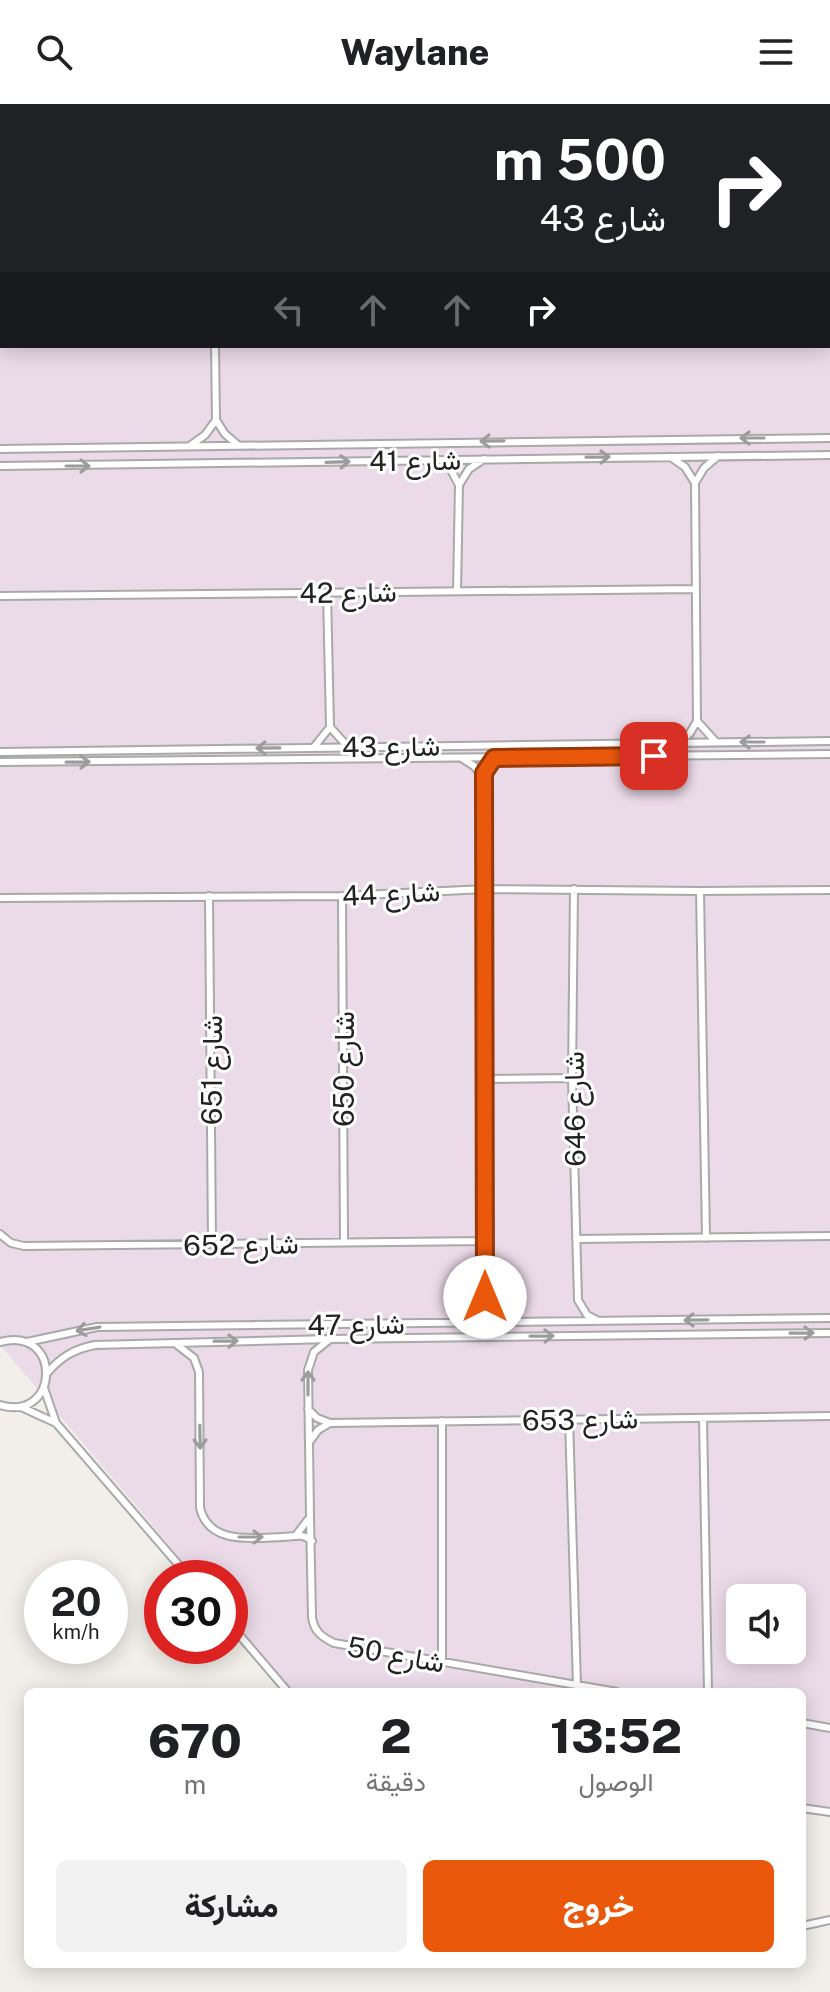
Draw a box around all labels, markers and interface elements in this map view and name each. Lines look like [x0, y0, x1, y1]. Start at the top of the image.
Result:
icon: search [32, 30, 76, 74]
icon: menu [754, 30, 798, 74]
text: Waylane [341, 31, 489, 73]
text: 500 m [493, 127, 666, 193]
icon: right [694, 136, 798, 240]
text: شارع 43 [540, 197, 666, 239]
icon: left [267, 288, 311, 332]
icon: ahead [351, 288, 395, 332]
icon: ahead [435, 288, 479, 332]
icon: right [519, 288, 563, 332]
one-way arrow [739, 430, 766, 446]
one-way arrow [479, 434, 506, 449]
street label: شارع 41 [369, 443, 461, 480]
one-way arrow [584, 449, 611, 465]
one-way arrow [324, 454, 351, 470]
one-way arrow [64, 458, 91, 474]
street label: شارع 42 [299, 575, 397, 612]
pin [620, 722, 688, 790]
street label: شارع 43 [342, 729, 441, 766]
icon: arrive [632, 734, 676, 778]
one-way arrow [739, 734, 766, 750]
one-way arrow [255, 740, 282, 756]
one-way arrow [64, 754, 91, 769]
street label: شارع 44 [341, 874, 441, 915]
street label: شارع 650 [327, 1011, 363, 1127]
street label: شارع 651 [195, 1015, 231, 1125]
street label: شارع 646 [556, 1051, 595, 1167]
street label: شارع 652 [183, 1226, 299, 1265]
position arrow [443, 1255, 527, 1339]
street label: شارع 47 [307, 1307, 405, 1344]
one-way arrow [683, 1312, 710, 1327]
one-way arrow [76, 1322, 101, 1337]
one-way arrow [788, 1325, 815, 1341]
one-way arrow [528, 1328, 555, 1344]
one-way arrow [212, 1334, 239, 1349]
one-way arrow [300, 1370, 316, 1397]
street label: شارع 653 [522, 1401, 638, 1440]
one-way arrow [192, 1423, 207, 1450]
one-way arrow [237, 1529, 264, 1545]
speed limit sign: 30 [144, 1560, 248, 1664]
text: 20 [50, 1578, 102, 1625]
map controls [726, 1584, 806, 1664]
button: sound [726, 1584, 806, 1664]
text: km/h [52, 1620, 100, 1644]
street label: شارع 50 [344, 1629, 447, 1682]
text: 2 [380, 1707, 412, 1764]
text: 13:52 [550, 1707, 682, 1764]
text: 670 [148, 1712, 242, 1769]
text: دقيقة [366, 1766, 426, 1797]
text: الوصول [578, 1766, 654, 1797]
text: m [184, 1769, 206, 1800]
button: مشاركة [56, 1860, 407, 1952]
button: خروج [423, 1860, 774, 1952]

